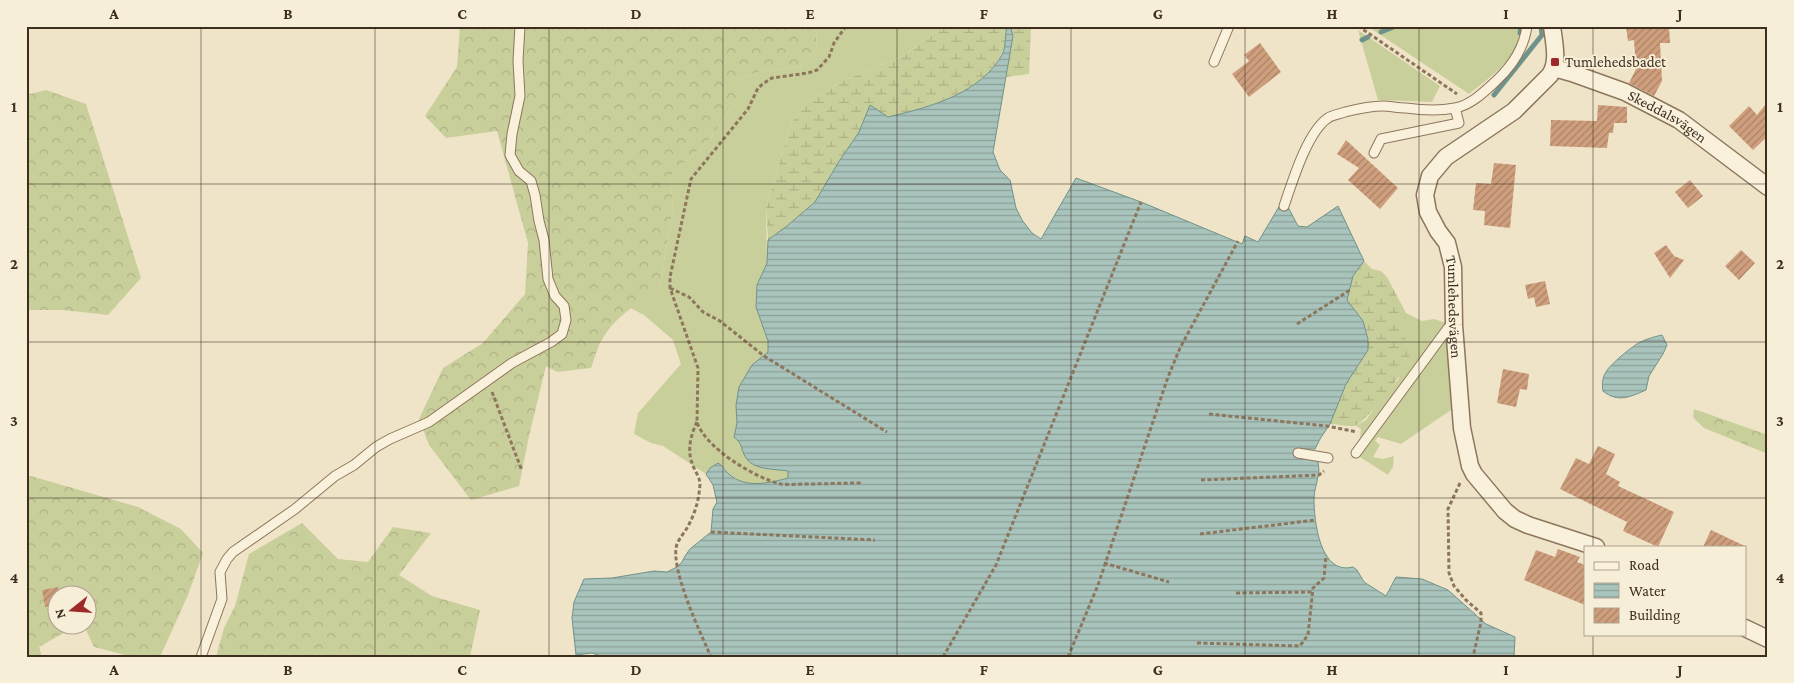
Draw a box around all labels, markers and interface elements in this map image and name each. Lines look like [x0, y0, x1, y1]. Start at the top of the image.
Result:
text: A [108, 5, 119, 22]
text: B [283, 5, 293, 22]
text: C [457, 5, 467, 22]
text: D [630, 5, 642, 22]
text: E [805, 5, 815, 22]
text: F [980, 5, 989, 22]
text: G [1153, 5, 1163, 22]
text: H [1327, 5, 1338, 22]
text: I [1503, 5, 1509, 22]
text: J [1675, 5, 1683, 22]
place label: Tumlehedsbadet [1565, 54, 1667, 70]
marker: Tumlehedsbadet [1549, 56, 1561, 68]
street label: Skeddalsvägen [1625, 87, 1710, 146]
text: 1 [11, 98, 17, 115]
text: 1 [1777, 98, 1783, 115]
street label: Tumlehedsvägen [1442, 254, 1465, 359]
text: 2 [10, 255, 18, 272]
text: 2 [1776, 255, 1784, 272]
text: 3 [10, 412, 18, 429]
text: 3 [1776, 412, 1784, 429]
legend [1584, 546, 1746, 636]
text: Road [1629, 557, 1660, 573]
text: 4 [10, 569, 19, 586]
text: 4 [1776, 569, 1785, 586]
text: Water [1629, 583, 1666, 599]
north arrow [48, 586, 98, 636]
text: N [50, 606, 69, 621]
text: Building [1629, 607, 1680, 624]
text: A [108, 661, 119, 678]
text: B [283, 661, 293, 678]
text: C [457, 661, 467, 678]
text: D [630, 661, 642, 678]
text: E [805, 661, 815, 678]
text: F [980, 661, 989, 678]
text: G [1153, 661, 1163, 678]
text: H [1327, 661, 1338, 678]
text: I [1503, 661, 1509, 678]
text: J [1675, 661, 1683, 678]

